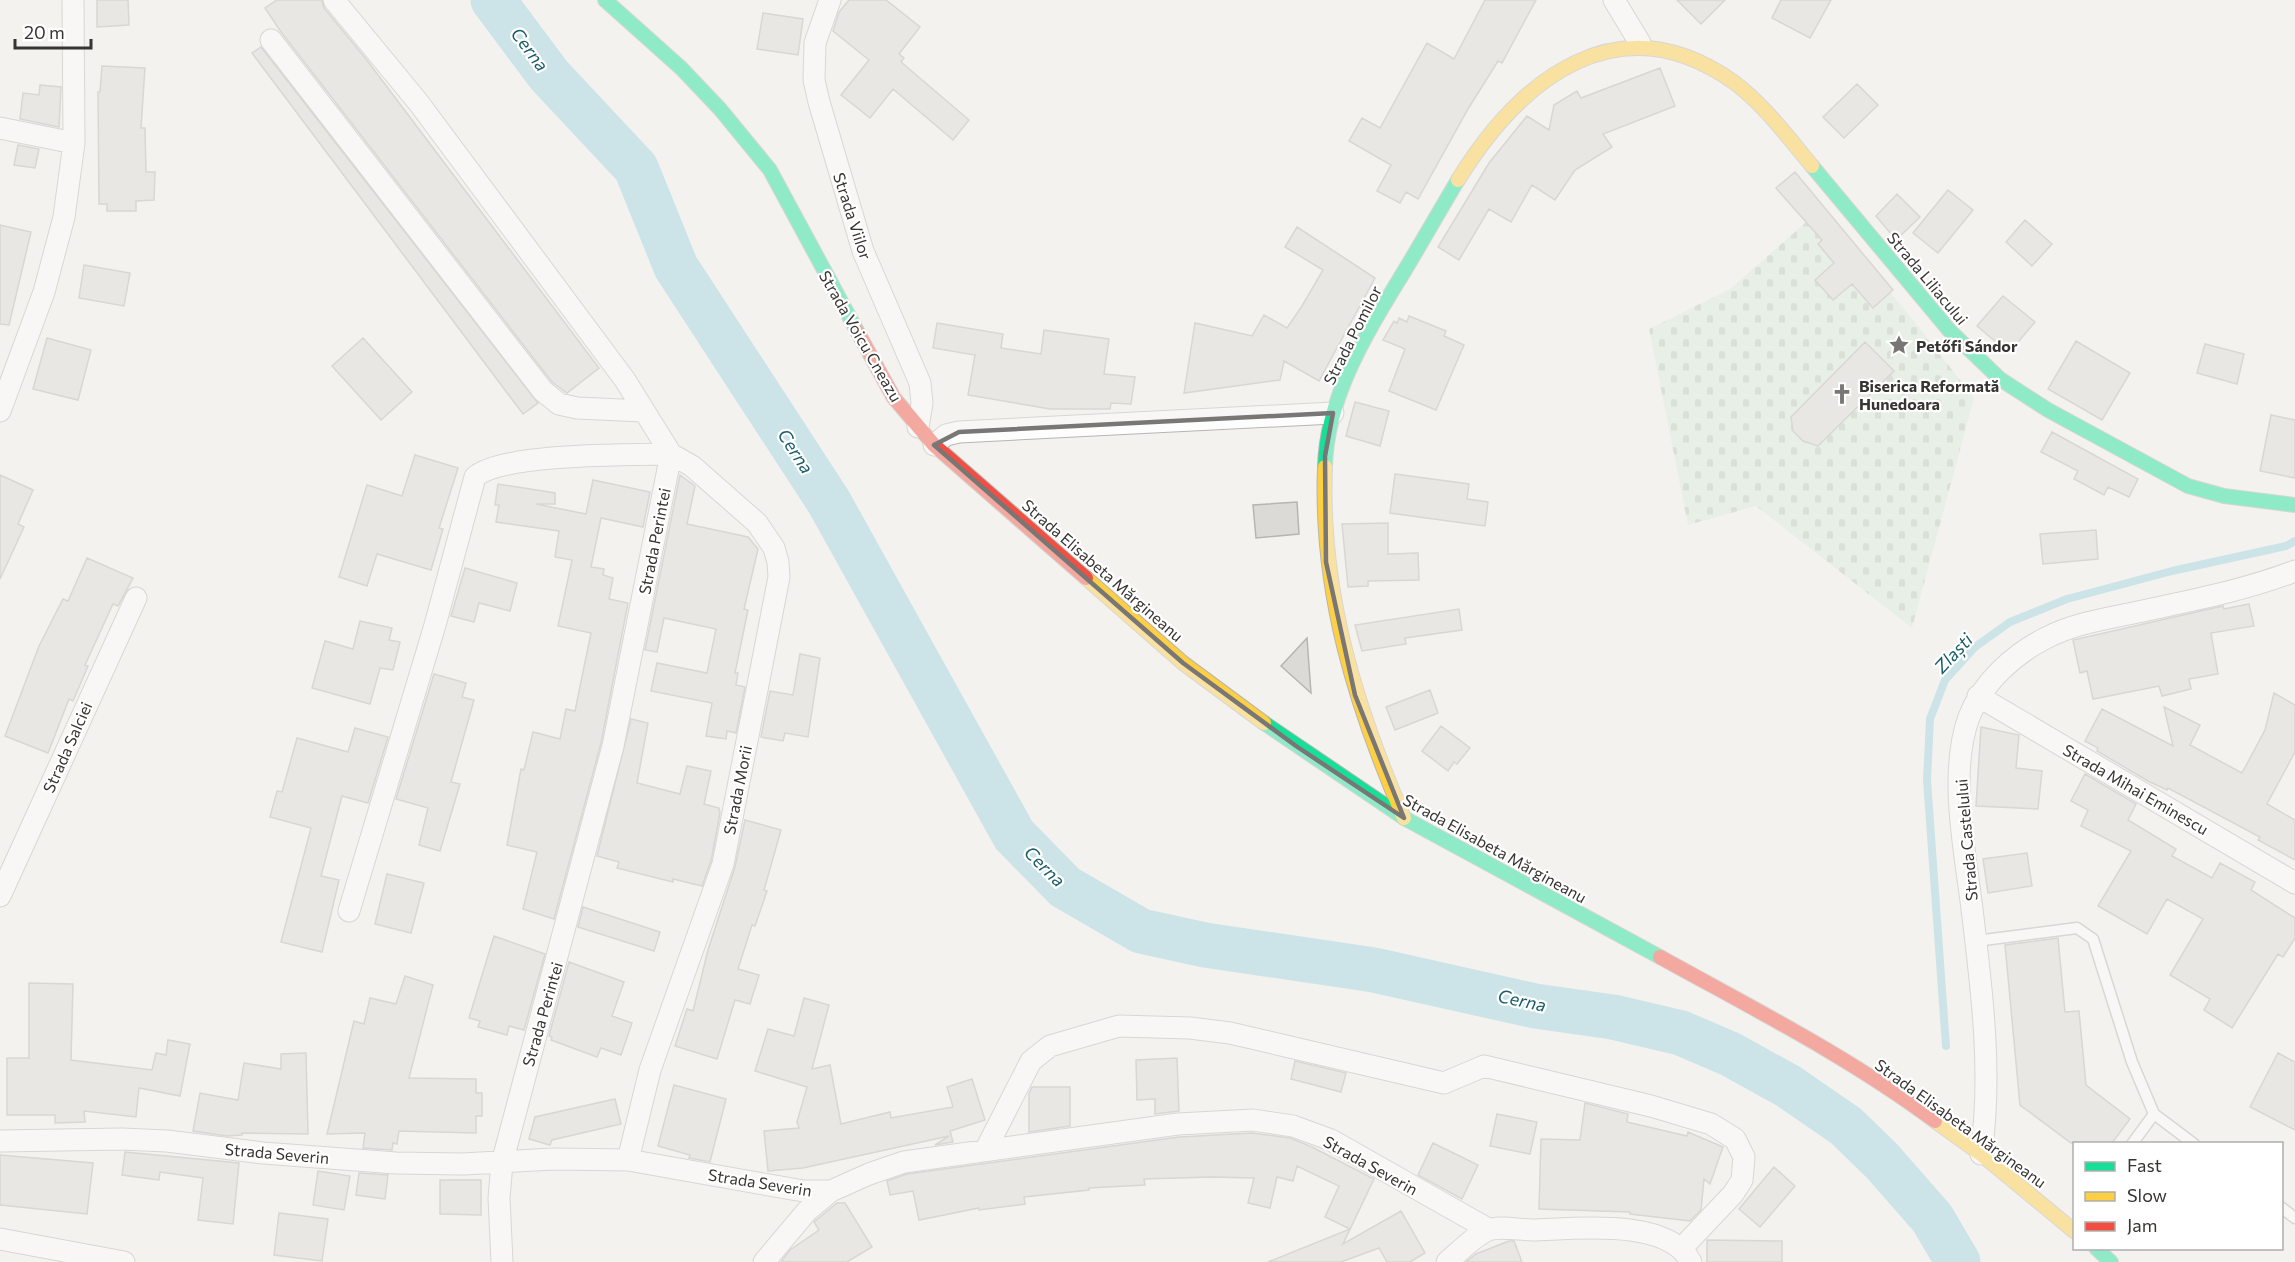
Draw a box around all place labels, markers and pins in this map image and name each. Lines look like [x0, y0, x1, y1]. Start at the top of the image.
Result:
place icon: Petőfi Sándor [1887, 333, 1911, 357]
place label: Petőfi Sándor [1916, 336, 2018, 355]
place label: Biserica Reformată Hunedoara [1859, 376, 1999, 413]
church icon: Biserica Reformată Hunedoara [1830, 382, 1854, 406]

